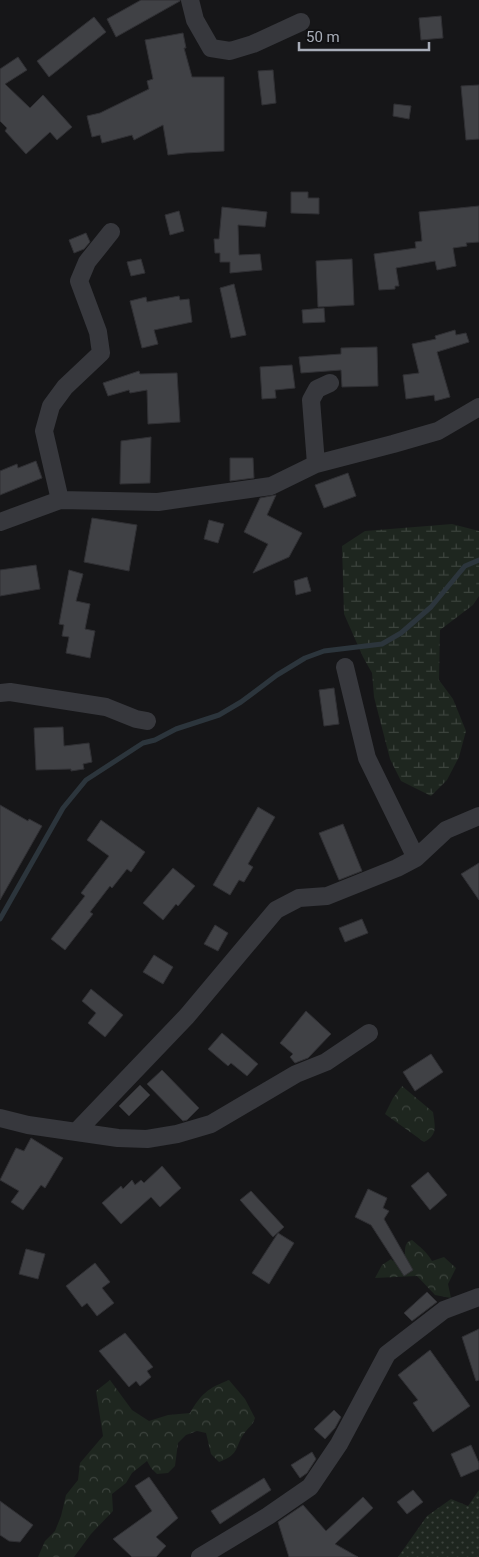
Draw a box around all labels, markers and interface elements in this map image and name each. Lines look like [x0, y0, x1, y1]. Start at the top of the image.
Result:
scale bar [299, 20, 429, 52]
text: 50 m [306, 28, 340, 46]

